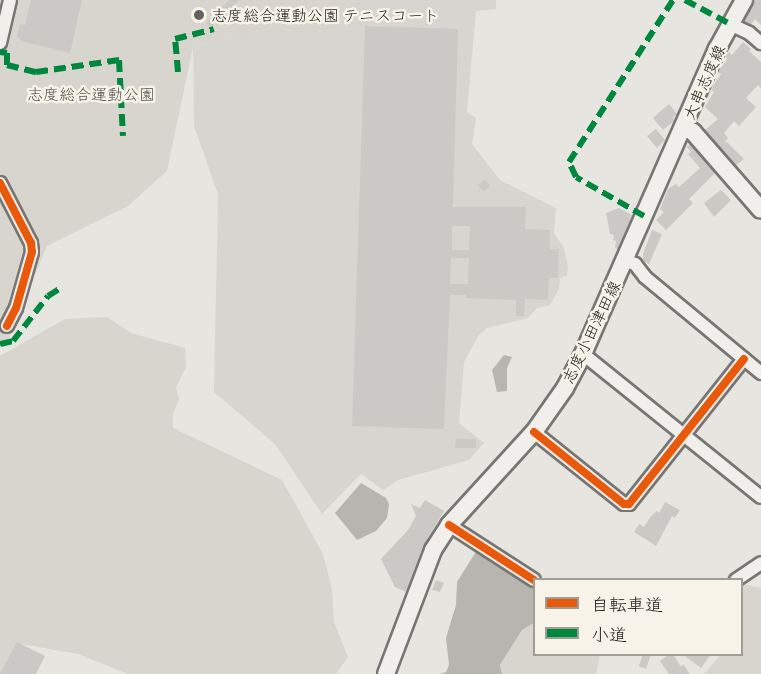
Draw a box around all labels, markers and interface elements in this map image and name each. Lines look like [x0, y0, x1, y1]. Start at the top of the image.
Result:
place label: 志度総合運動公園 テニスコート [211, 5, 439, 25]
marker: 志度総合運動公園 テニスコート [192, 8, 206, 22]
street label: 大串志度線 [679, 42, 729, 122]
park label: 志度総合運動公園 [27, 84, 155, 104]
street label: 志度小田津田線 [558, 277, 624, 387]
legend [533, 578, 743, 656]
text: 自転車道 [591, 593, 663, 616]
text: 小道 [591, 623, 627, 646]

